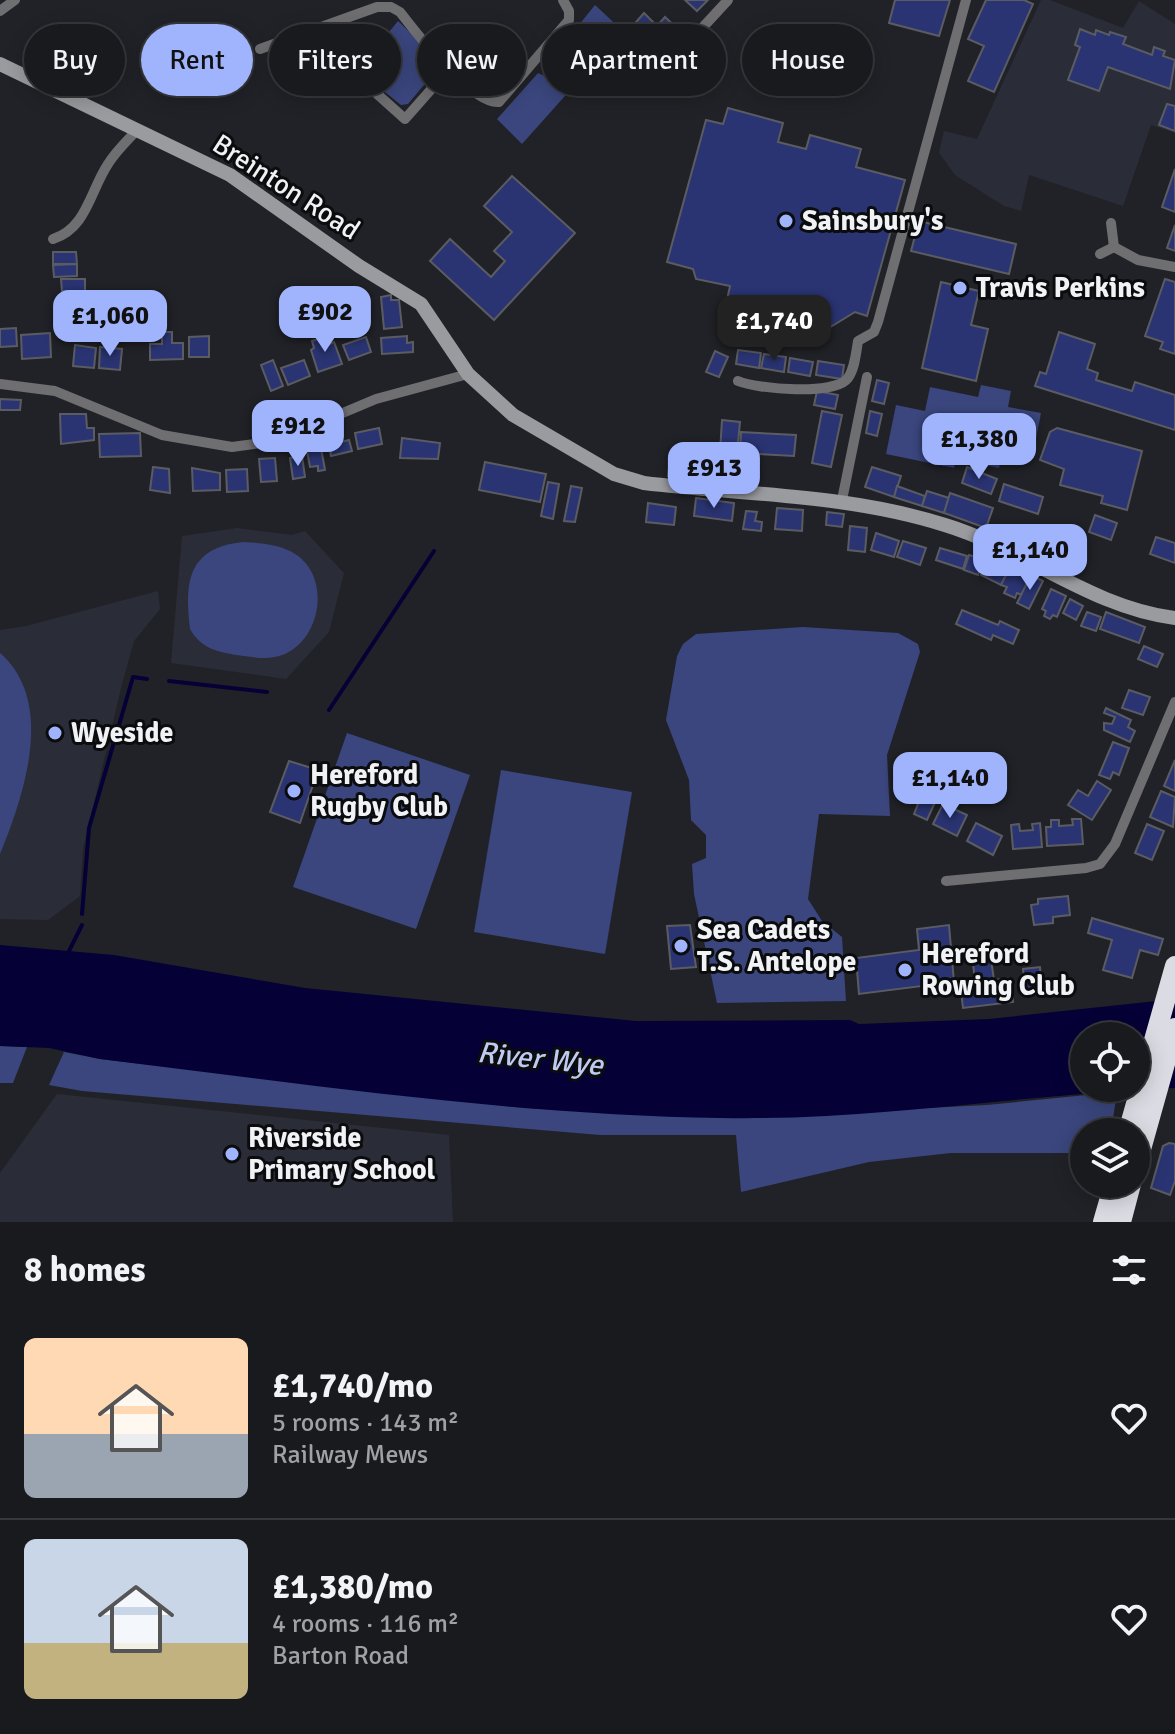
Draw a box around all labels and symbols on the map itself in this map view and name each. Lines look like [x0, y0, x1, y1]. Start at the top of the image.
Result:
street label: Breinton Road [206, 127, 366, 247]
place label: Sainsbury's [802, 204, 943, 238]
marker: Sainsbury's [777, 212, 795, 230]
place label: Travis Perkins [976, 271, 1145, 305]
marker: Travis Perkins [951, 279, 969, 297]
pin: £902 [278, 286, 372, 354]
pin: £1,060 [45, 290, 175, 358]
pin: £1,740 [709, 295, 839, 363]
pin: £912 [251, 400, 345, 468]
pin: £1,380 [914, 413, 1044, 481]
pin: £913 [667, 442, 761, 510]
pin: £1,140 [965, 524, 1095, 592]
place label: Wyeside [71, 716, 173, 750]
marker: Wyeside [46, 724, 64, 742]
pin: £1,140 [885, 752, 1015, 820]
place label: Hereford Rugby Club [310, 758, 448, 824]
marker: Hereford Rugby Club [285, 782, 303, 800]
place label: Sea Cadets T.S. Antelope [697, 913, 856, 979]
marker: Sea Cadets T.S. Antelope [672, 937, 690, 955]
place label: Hereford Rowing Club [921, 937, 1075, 1003]
marker: Hereford Rowing Club [896, 961, 914, 979]
water label: River Wye [475, 1034, 606, 1084]
place label: Riverside Primary School [248, 1121, 436, 1187]
marker: Riverside Primary School [223, 1145, 241, 1163]

